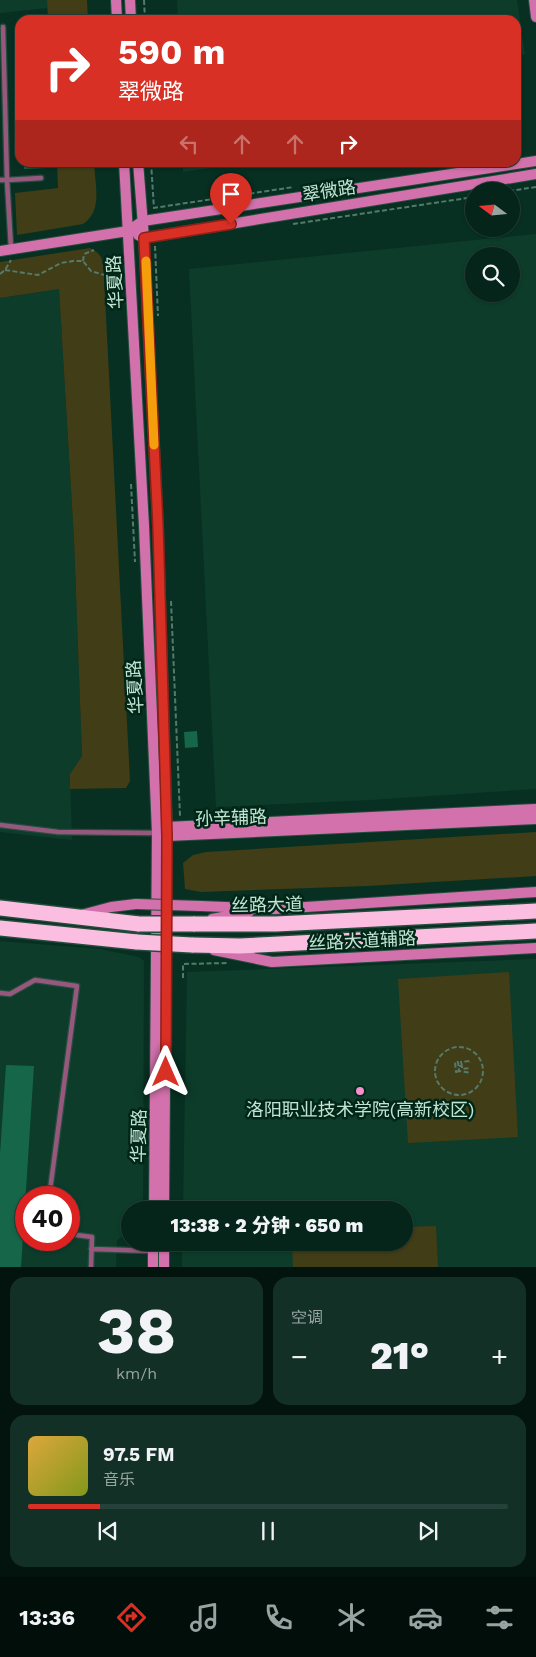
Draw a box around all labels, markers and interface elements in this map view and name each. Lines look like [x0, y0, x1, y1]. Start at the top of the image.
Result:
text: 590 m [118, 31, 225, 73]
icon: right [35, 35, 100, 100]
text: 翠微路 [118, 79, 184, 104]
icon: left [175, 130, 203, 158]
icon: ahead [228, 130, 256, 158]
icon: ahead [281, 130, 309, 158]
icon: right [334, 130, 362, 158]
pin [210, 173, 252, 224]
street label: 翠微路 [301, 176, 357, 205]
icon: arrive [217, 180, 245, 208]
north arrow [465, 182, 520, 238]
map controls [465, 182, 520, 302]
button: search [465, 247, 520, 302]
street label: 华夏路 [103, 255, 126, 310]
street label: 华夏路 [123, 660, 146, 715]
street label: 孙辛辅路 [195, 806, 267, 829]
street label: 丝路大道 [231, 893, 303, 916]
street label: 丝路大道辅路 [307, 927, 416, 954]
position arrow [139, 1045, 191, 1097]
marker: 洛阳职业技术学院(高新校区) [354, 1085, 366, 1097]
place label: 洛阳职业技术学院(高新校区) [246, 1099, 474, 1120]
street label: 华夏路 [128, 1109, 149, 1163]
speed limit sign: 40 [15, 1186, 80, 1251]
text: 13:38 · 2 分钟 · 650 m [171, 1214, 363, 1237]
text: 38 [97, 1293, 176, 1369]
text: 空调 [291, 1308, 323, 1327]
text: 21° [370, 1334, 429, 1378]
text: − [291, 1340, 308, 1373]
text: + [491, 1340, 508, 1373]
text: km/h [116, 1364, 157, 1383]
text: 97.5 FM [103, 1443, 174, 1466]
text: 音乐 [103, 1470, 135, 1489]
icon: previous [94, 1517, 122, 1545]
icon: pause [254, 1517, 282, 1545]
icon: next [414, 1517, 442, 1545]
icon: directions [114, 1600, 149, 1635]
icon: music [187, 1600, 222, 1635]
icon: phone [261, 1600, 296, 1635]
icon: climate [334, 1600, 369, 1635]
icon: car [408, 1600, 443, 1635]
icon: filters [482, 1600, 517, 1635]
text: 13:36 [19, 1605, 75, 1630]

